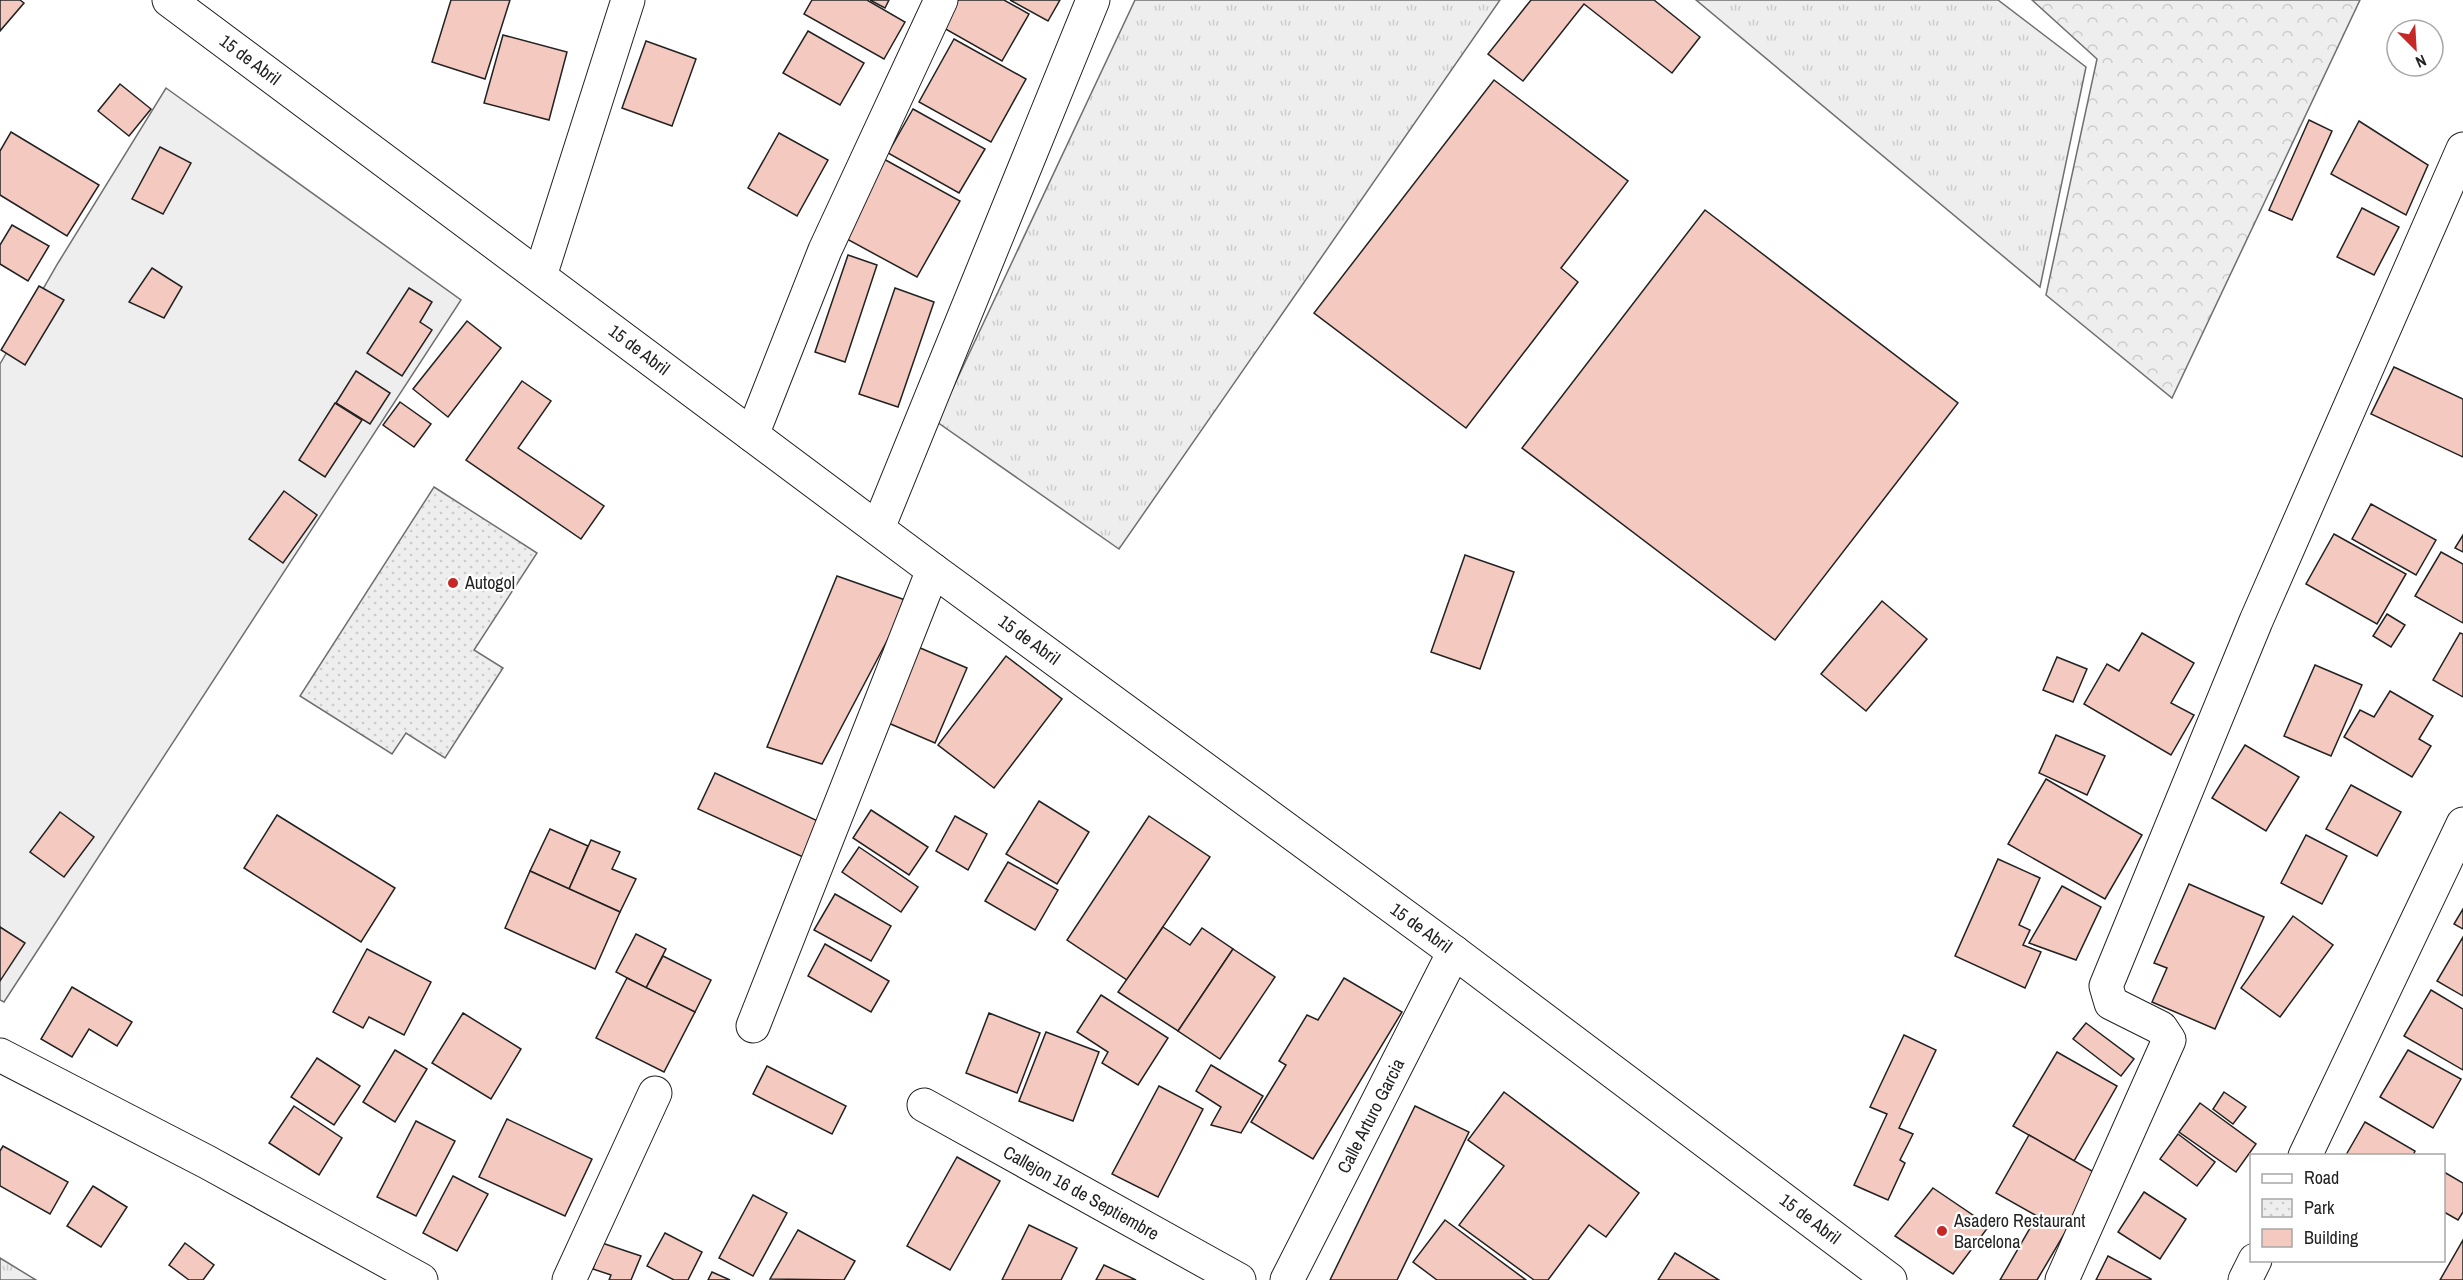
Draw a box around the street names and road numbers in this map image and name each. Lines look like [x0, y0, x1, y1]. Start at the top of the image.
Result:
street label: 15 de Abril [215, 28, 286, 91]
street label: 15 de Abril [604, 318, 675, 381]
street label: 15 de Abril [993, 609, 1065, 670]
street label: 15 de Abril [1385, 897, 1457, 958]
street label: Calle Arturo Garcia [1331, 1054, 1410, 1177]
street label: Callejon 16 de Septiembre [999, 1139, 1164, 1246]
street label: 15 de Abril [1775, 1187, 1846, 1250]

